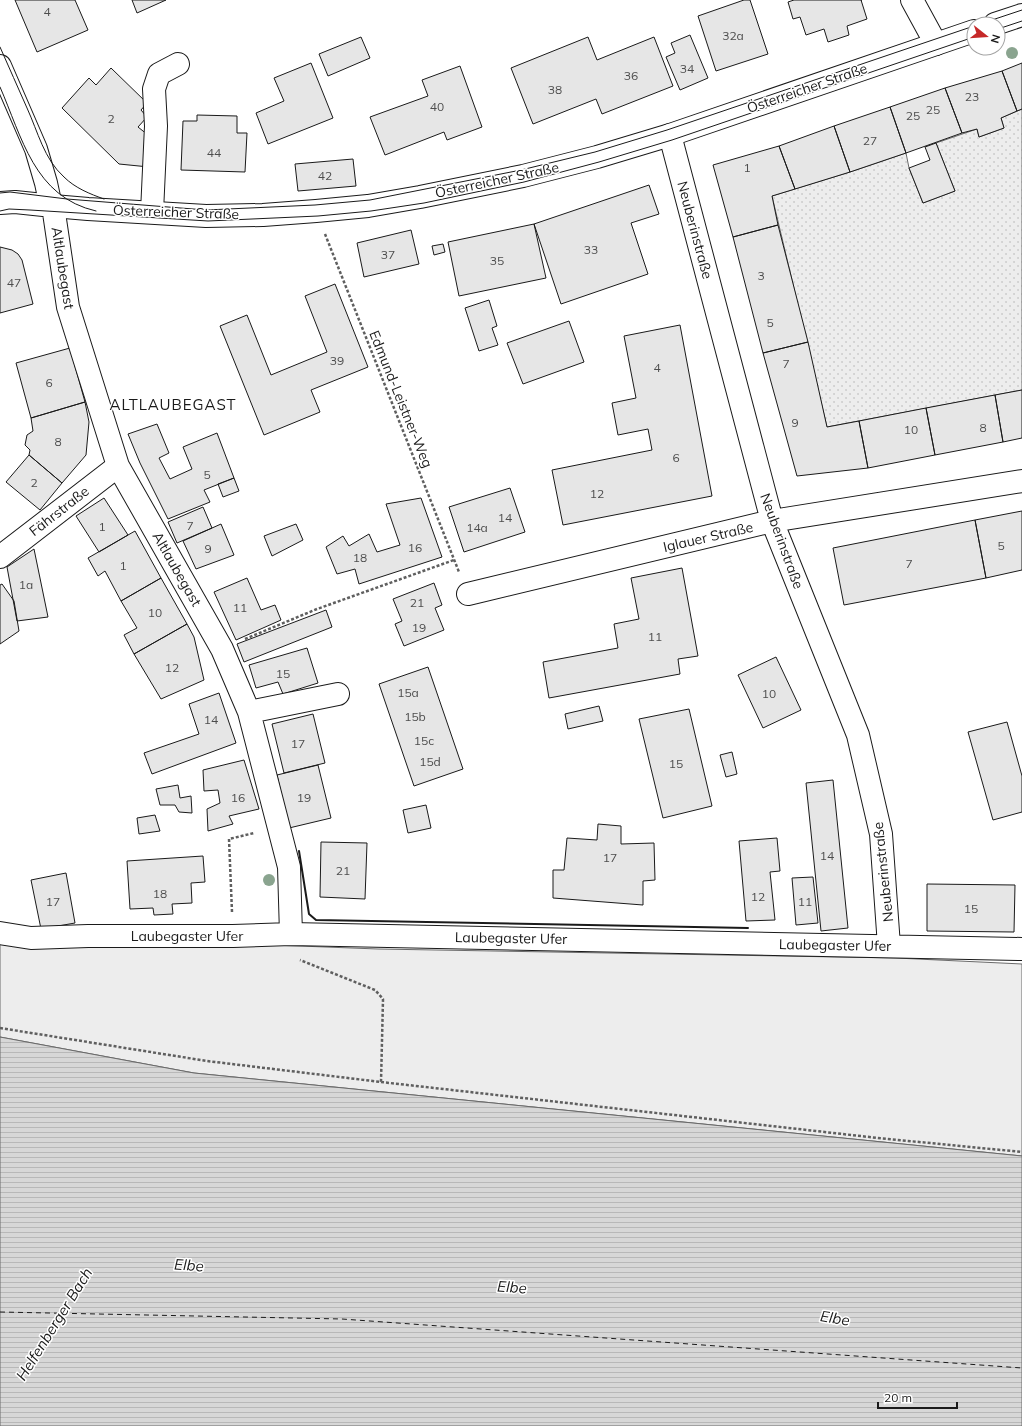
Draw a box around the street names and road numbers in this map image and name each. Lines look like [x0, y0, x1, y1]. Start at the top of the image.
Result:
street label: Österreicher Straße [744, 59, 870, 117]
street label: Österreicher Straße [433, 158, 561, 202]
street label: Neuberinstraße [673, 179, 717, 281]
street label: Österreicher Straße [113, 201, 239, 223]
street label: Altlaubegast [48, 226, 78, 310]
street label: Edmund-Leistner-Weg [365, 328, 437, 470]
street label: Fährstraße [25, 482, 93, 540]
street label: Neuberinstraße [756, 491, 808, 591]
street label: Iglauer Straße [661, 518, 755, 556]
street label: Altlaubegast [148, 529, 206, 610]
street label: Neuberinstraße [869, 821, 897, 923]
street label: Laubegaster Ufer [131, 927, 244, 945]
street label: Laubegaster Ufer [455, 928, 568, 948]
street label: Laubegaster Ufer [779, 935, 892, 955]

